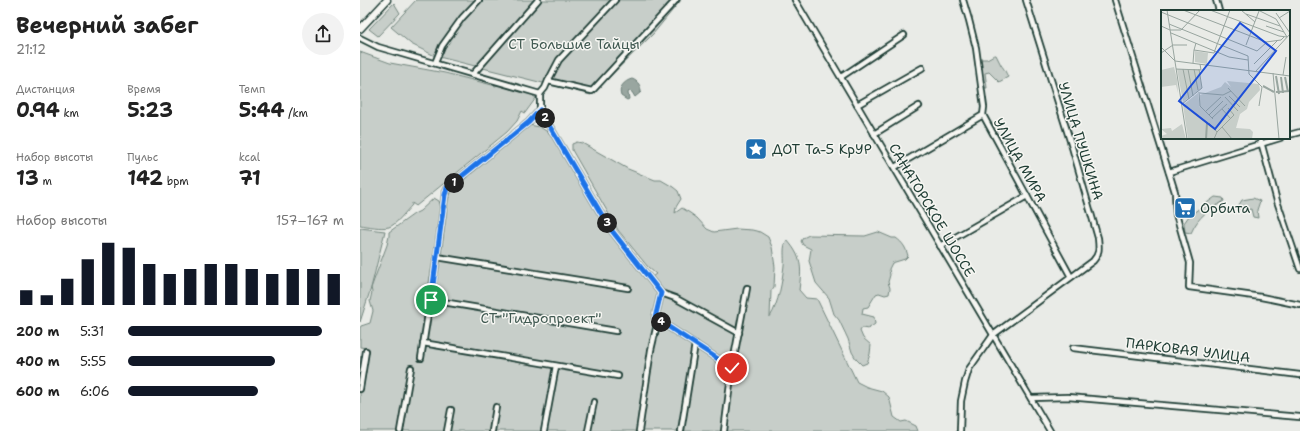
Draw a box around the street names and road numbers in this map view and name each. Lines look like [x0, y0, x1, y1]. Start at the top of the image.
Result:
street label: УЛИЦА ПУШКИНА [1054, 80, 1108, 202]
street label: УЛИЦА МИРА [989, 115, 1051, 205]
street label: САНАТОРСКОЕ ШОССЕ [885, 140, 979, 280]
street label: ПАРКОВАЯ УЛИЦА [1125, 333, 1251, 367]

